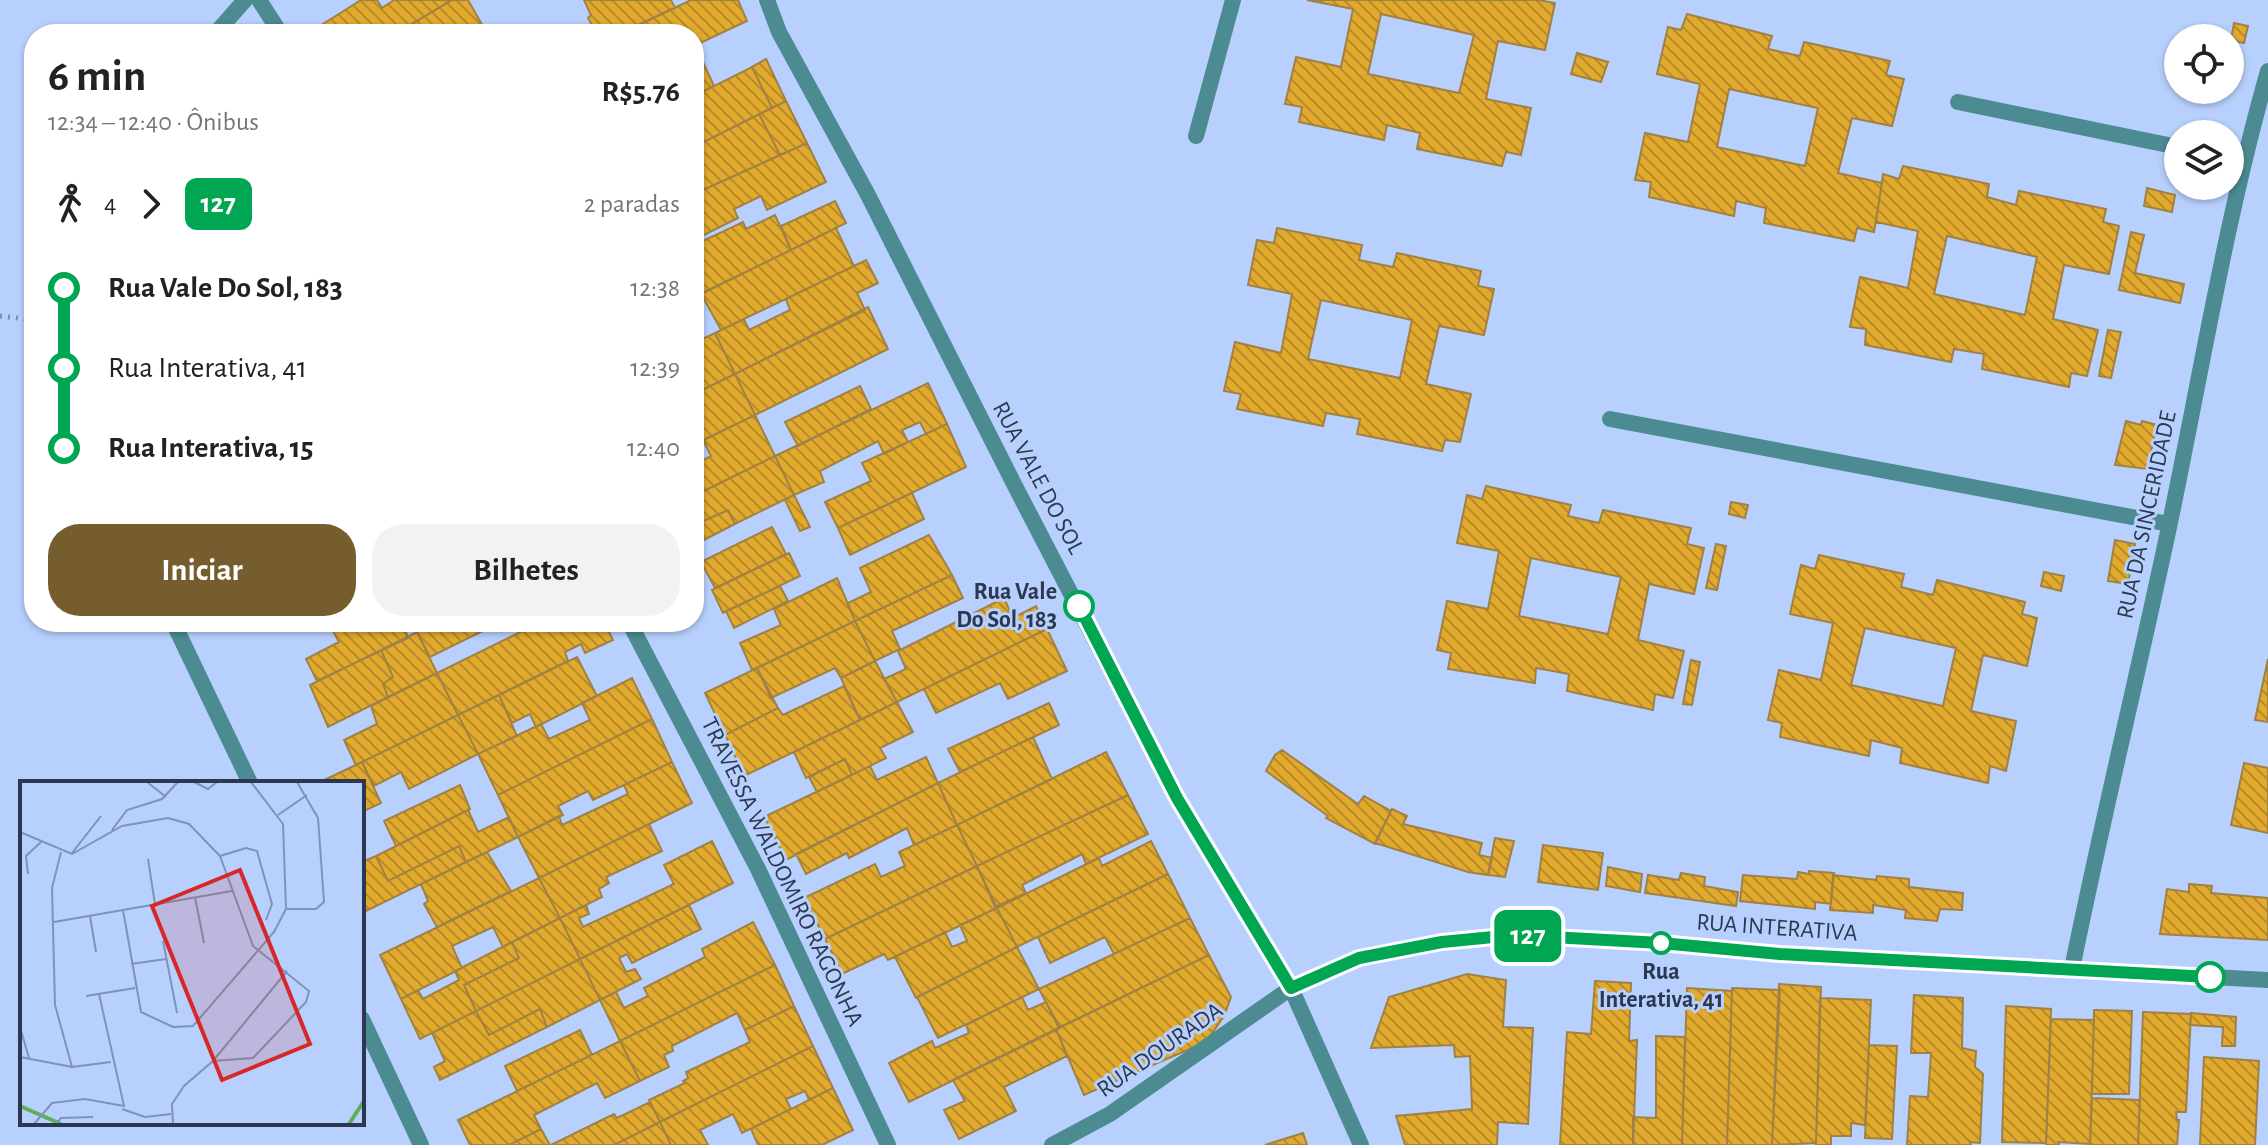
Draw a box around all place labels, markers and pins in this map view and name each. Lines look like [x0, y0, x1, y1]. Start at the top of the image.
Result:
place label: Rua Vale Do Sol, 183 [956, 580, 1057, 632]
marker: Rua Vale Do Sol, 183 [1064, 591, 1094, 621]
marker: Rua Interativa, 41 [1650, 932, 1672, 954]
place label: Rua Interativa, 41 [1599, 960, 1723, 1012]
unlabelled marker [2195, 962, 2225, 992]

